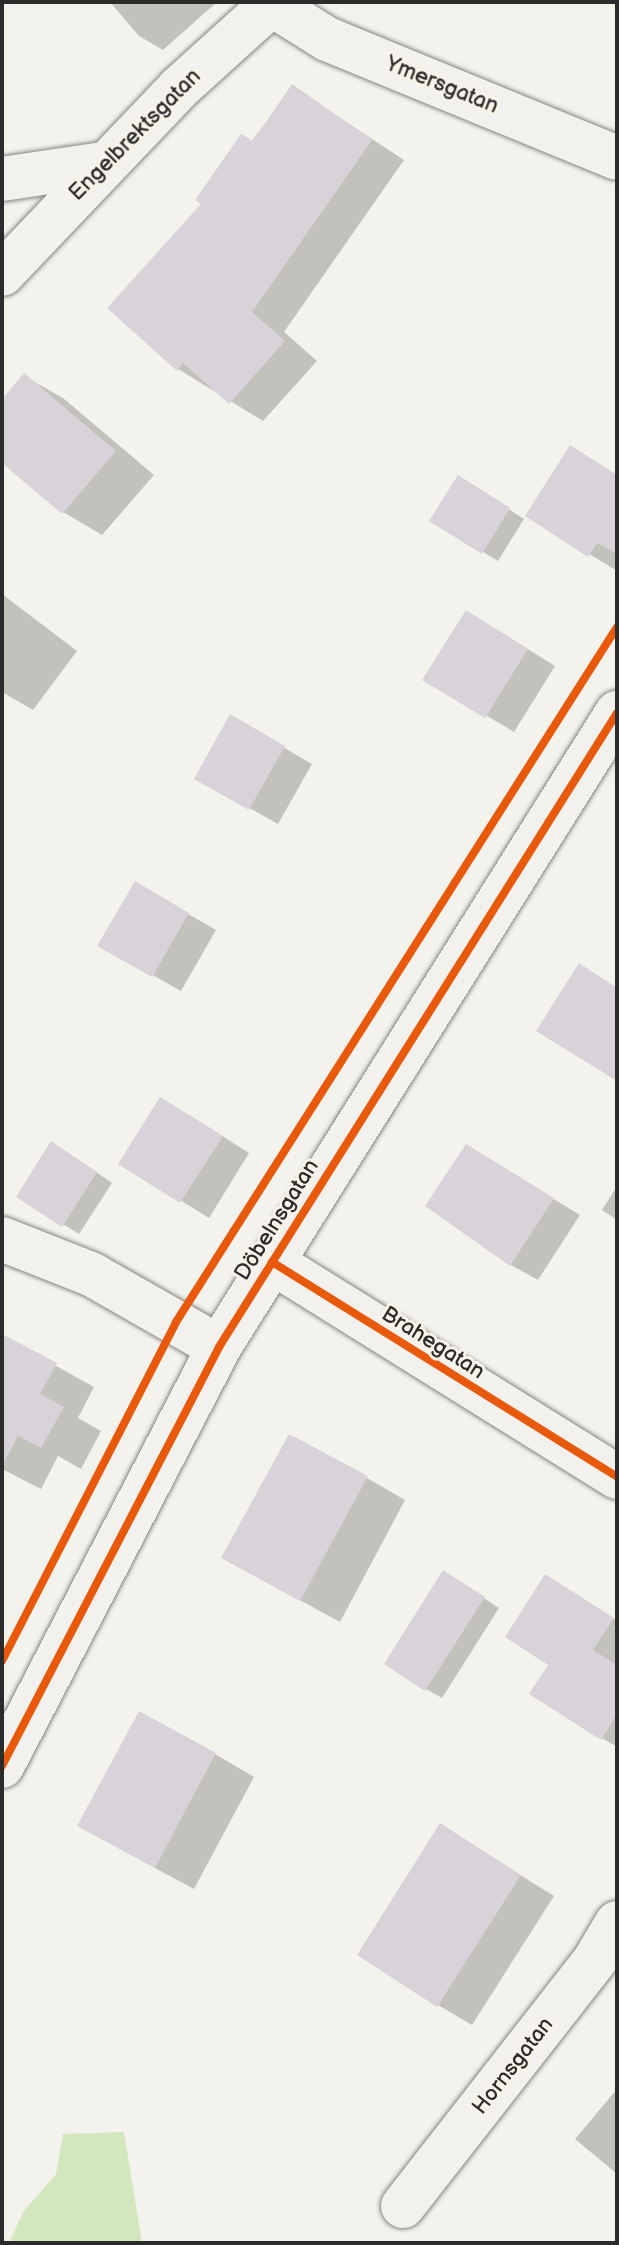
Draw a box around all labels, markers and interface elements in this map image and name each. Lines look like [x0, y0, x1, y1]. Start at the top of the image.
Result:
street label: Ymersgatan [382, 50, 502, 120]
street label: Engelbrektsgatan [64, 64, 206, 206]
street label: Döbelnsgatan [229, 1155, 325, 1285]
street label: Brahegatan [377, 1301, 489, 1385]
street label: Hornsgatan [467, 2012, 559, 2120]

